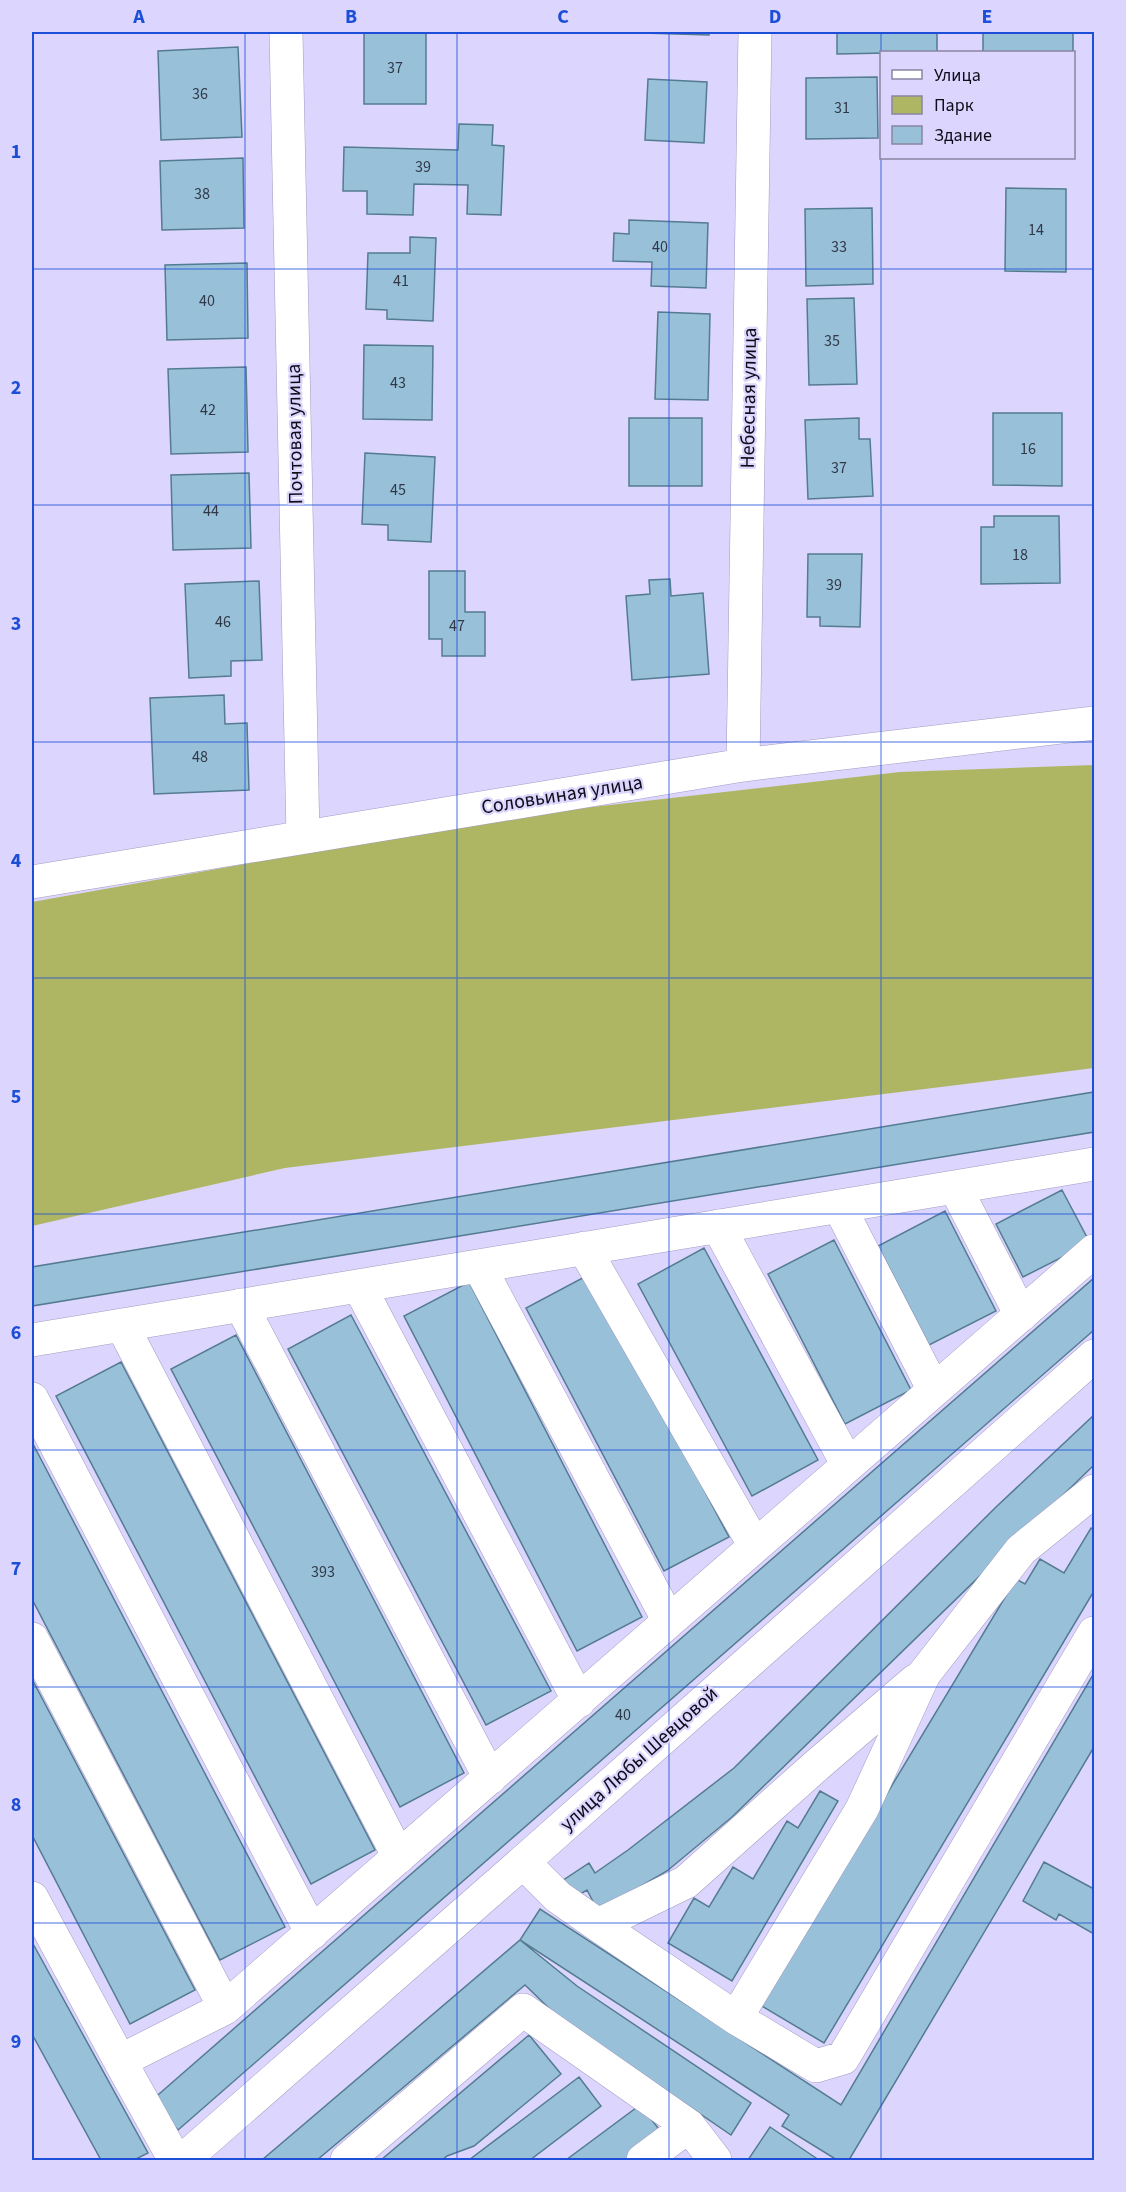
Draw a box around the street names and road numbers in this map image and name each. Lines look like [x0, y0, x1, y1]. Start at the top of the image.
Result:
street label: Небесная улица [734, 327, 764, 469]
street label: Почтовая улица [280, 363, 310, 505]
street label: Соловьиная улица [479, 768, 645, 822]
street label: улица Любы Шевцовой [554, 1680, 724, 1838]

